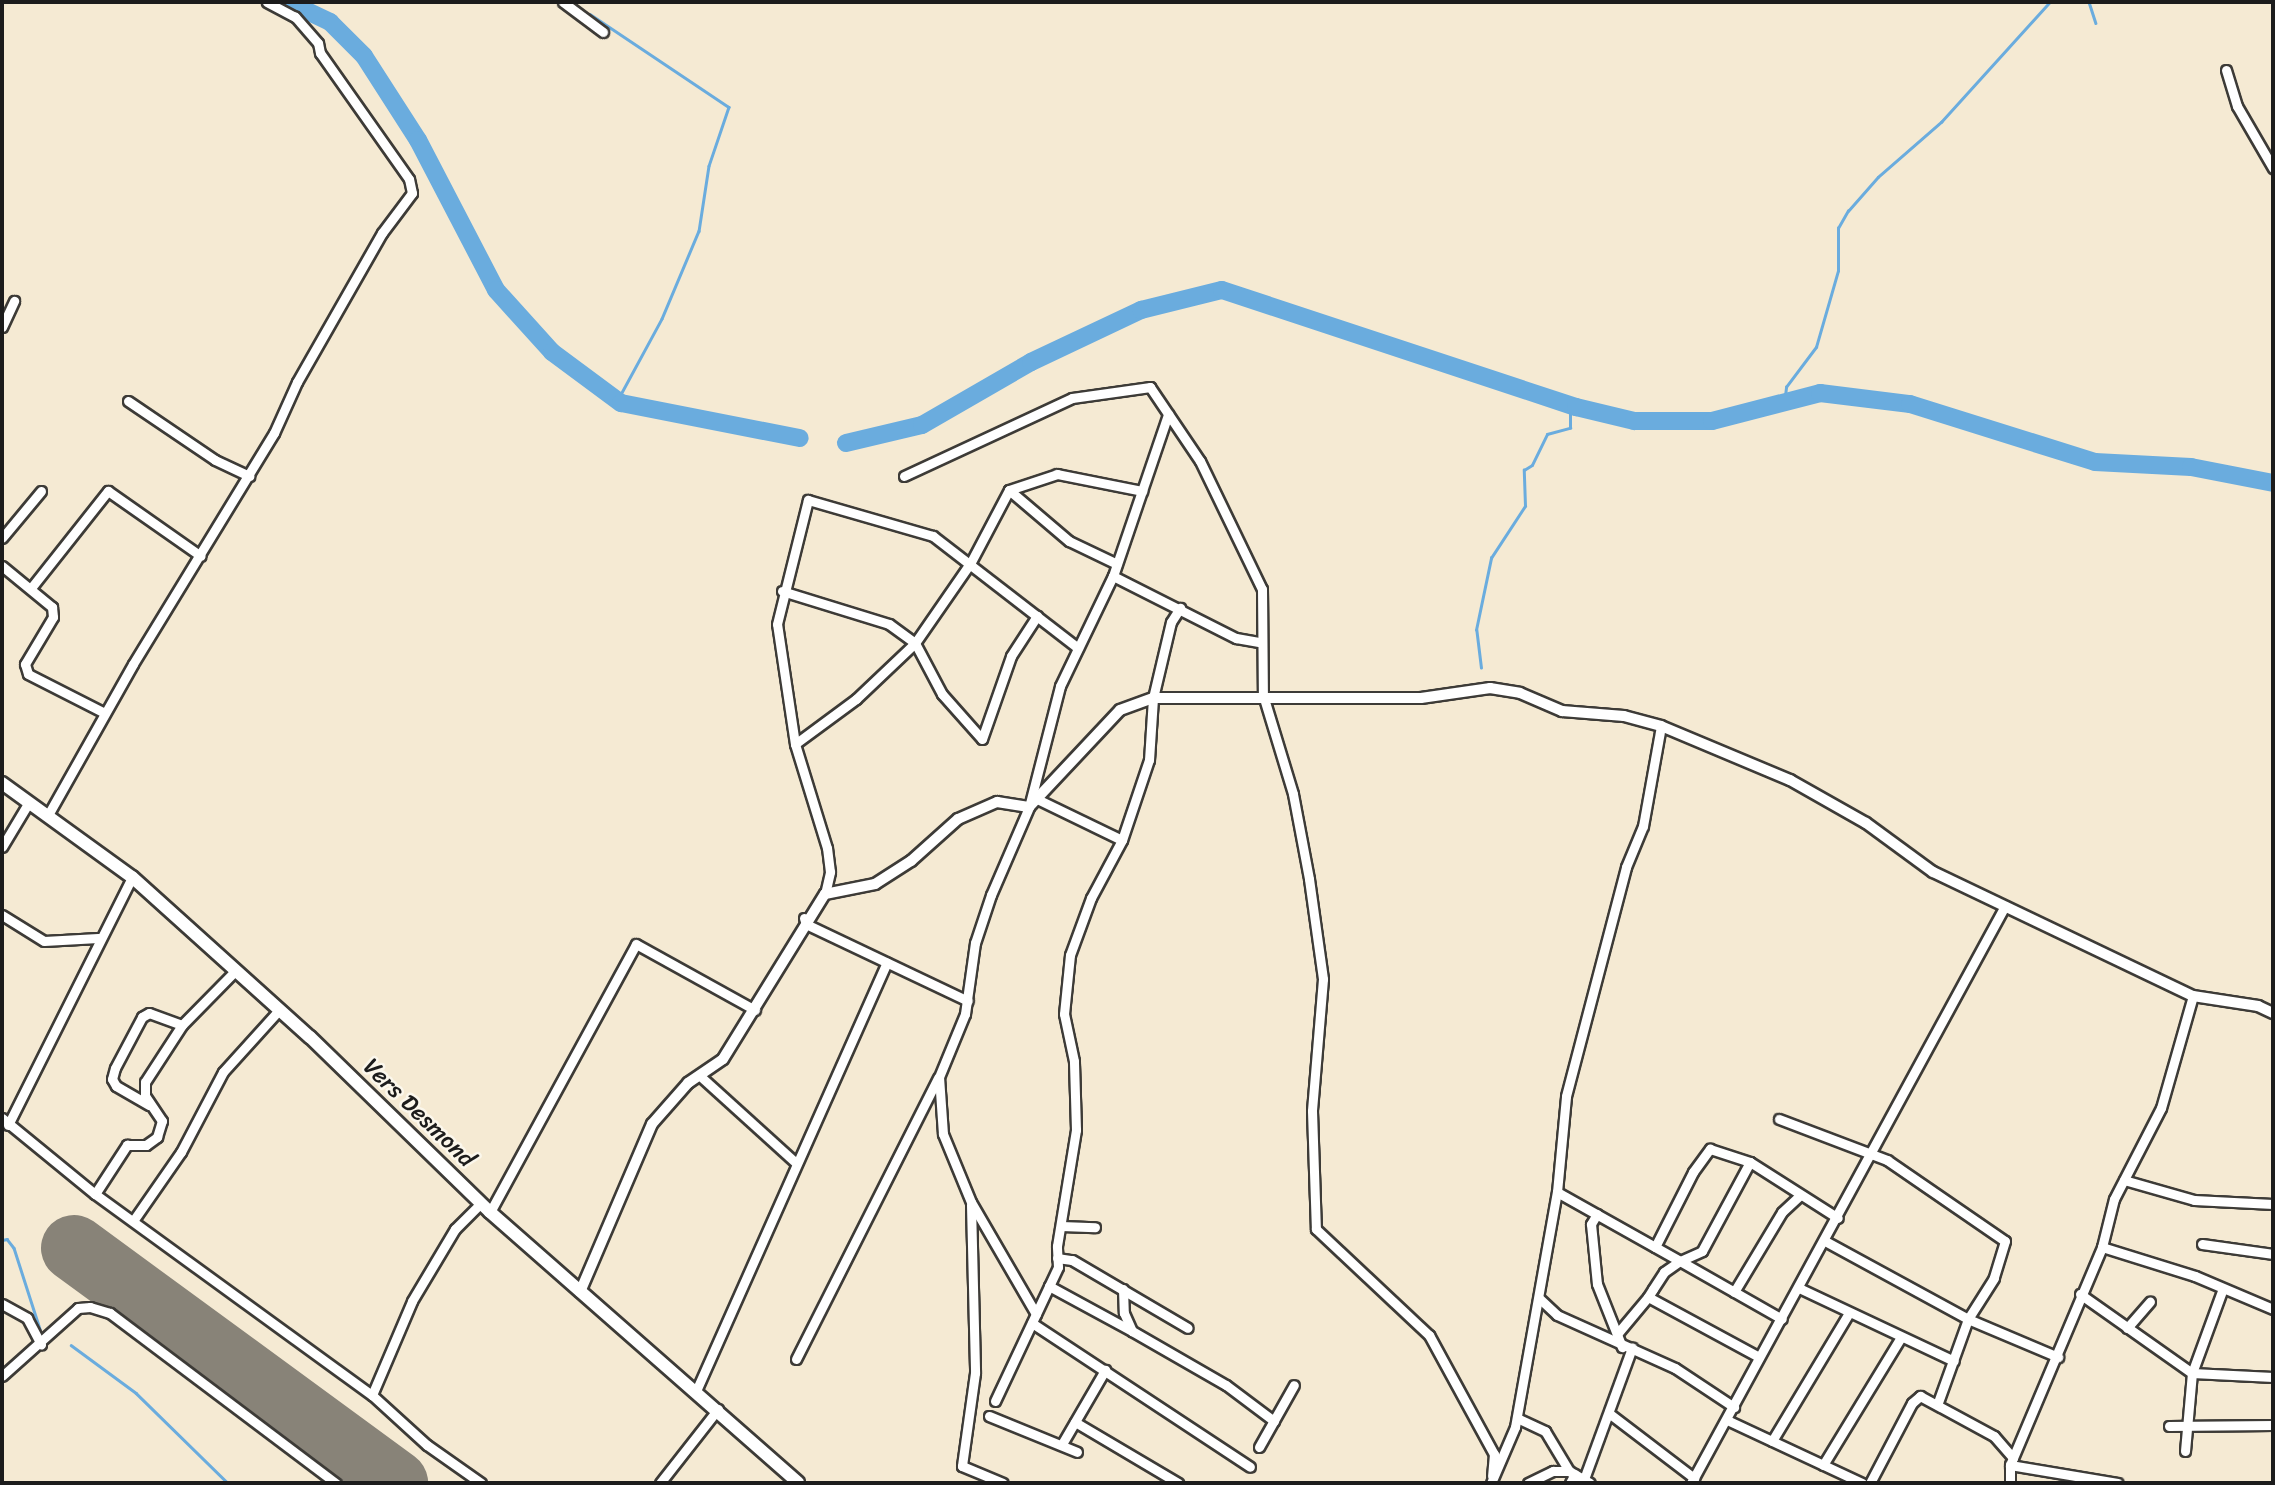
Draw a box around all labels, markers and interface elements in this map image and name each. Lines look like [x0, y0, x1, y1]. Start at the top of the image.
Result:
street label: Vers Desmond [357, 1052, 481, 1174]

